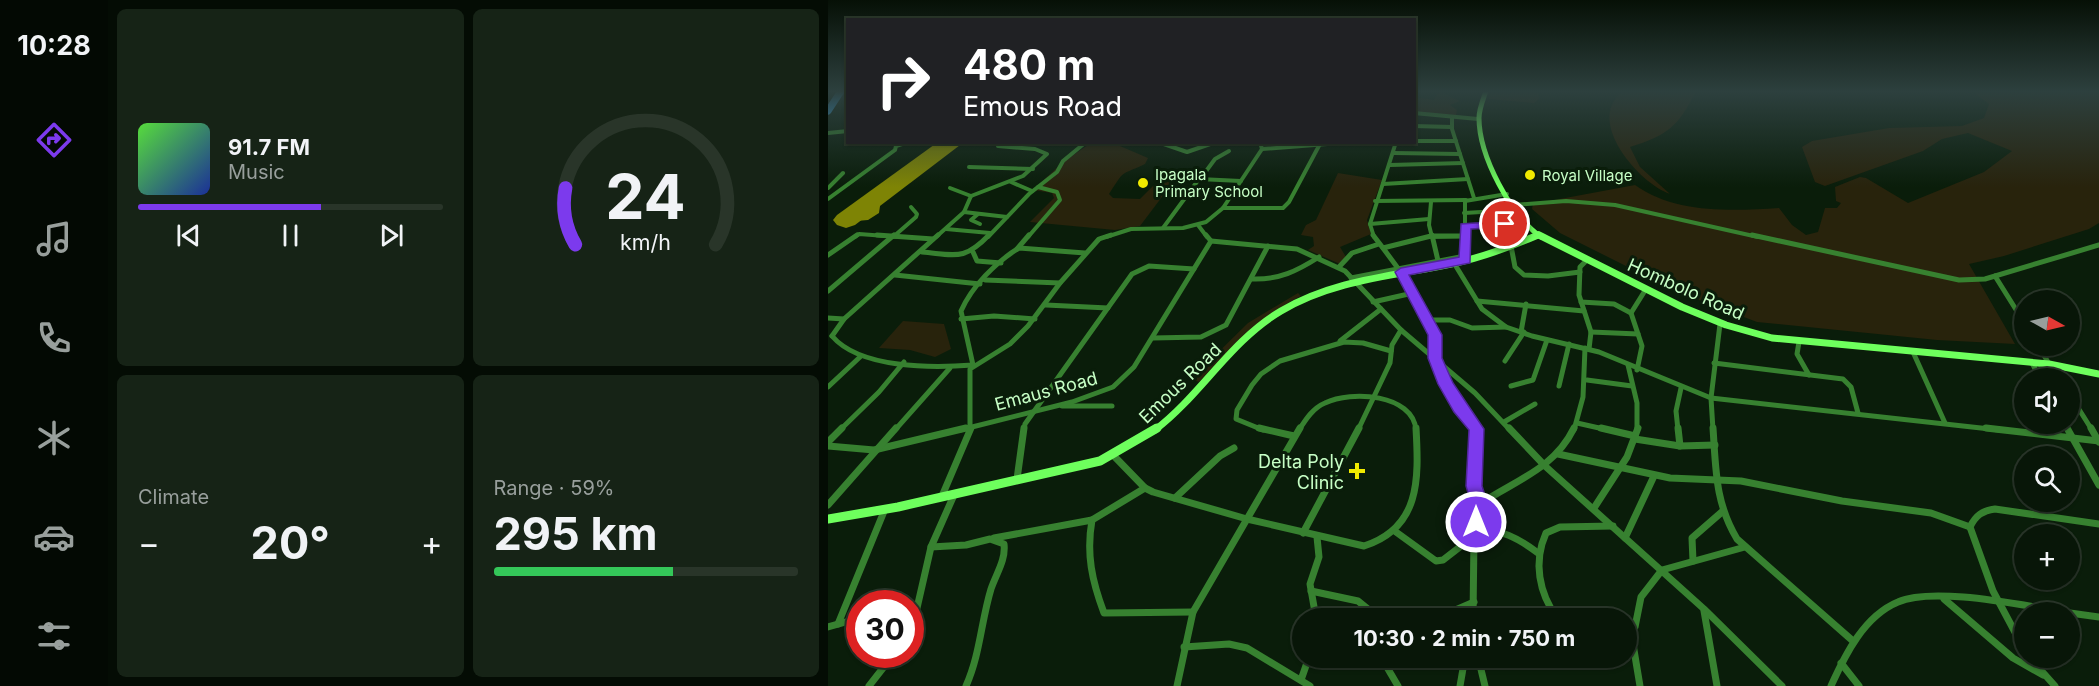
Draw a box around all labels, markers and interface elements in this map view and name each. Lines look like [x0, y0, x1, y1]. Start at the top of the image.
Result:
text: 10:28 [17, 29, 91, 62]
text: 480 m [963, 39, 1095, 90]
icon: right [864, 42, 942, 120]
text: Emous Road [963, 90, 1122, 123]
icon: directions [33, 119, 75, 161]
text: 91.7 FM [228, 134, 310, 160]
text: 24 [605, 159, 686, 234]
text: Music [228, 160, 285, 184]
place label: Ipagala Primary School [1155, 165, 1263, 201]
place label: Royal Village [1542, 166, 1632, 185]
marker: Royal Village [1523, 168, 1537, 182]
marker: Ipagala Primary School [1136, 176, 1150, 190]
pin [1479, 198, 1530, 249]
icon: arrive [1488, 207, 1521, 240]
icon: music [33, 218, 75, 260]
icon: previous [172, 219, 205, 252]
icon: pause [274, 219, 307, 252]
icon: next [375, 219, 408, 252]
text: km/h [620, 229, 671, 255]
street label: Hombolo Road [1624, 254, 1748, 324]
north arrow [2014, 290, 2080, 356]
map controls [2014, 290, 2080, 668]
icon: phone [33, 317, 75, 359]
street label: Emous Road [1135, 339, 1225, 427]
street label: Emaus Road [992, 367, 1100, 415]
button: sound [2014, 368, 2080, 434]
icon: climate [33, 417, 75, 459]
button: search [2014, 446, 2080, 512]
place label: Delta Poly Clinic [1258, 451, 1344, 493]
marker: Delta Poly Clinic [1348, 462, 1366, 480]
text: Range · 59% [494, 476, 614, 500]
text: Climate [138, 485, 209, 509]
position arrow [1444, 490, 1508, 554]
text: 295 km [494, 506, 658, 561]
text: 20° [251, 515, 330, 570]
icon: car [33, 516, 75, 558]
text: − [138, 523, 160, 563]
text: + [421, 523, 443, 563]
button: + [2014, 524, 2080, 590]
speed limit sign: 30 [846, 590, 924, 668]
button: − [2014, 602, 2080, 668]
icon: filters [33, 615, 75, 657]
text: 10:30 · 2 min · 750 m [1354, 625, 1575, 651]

